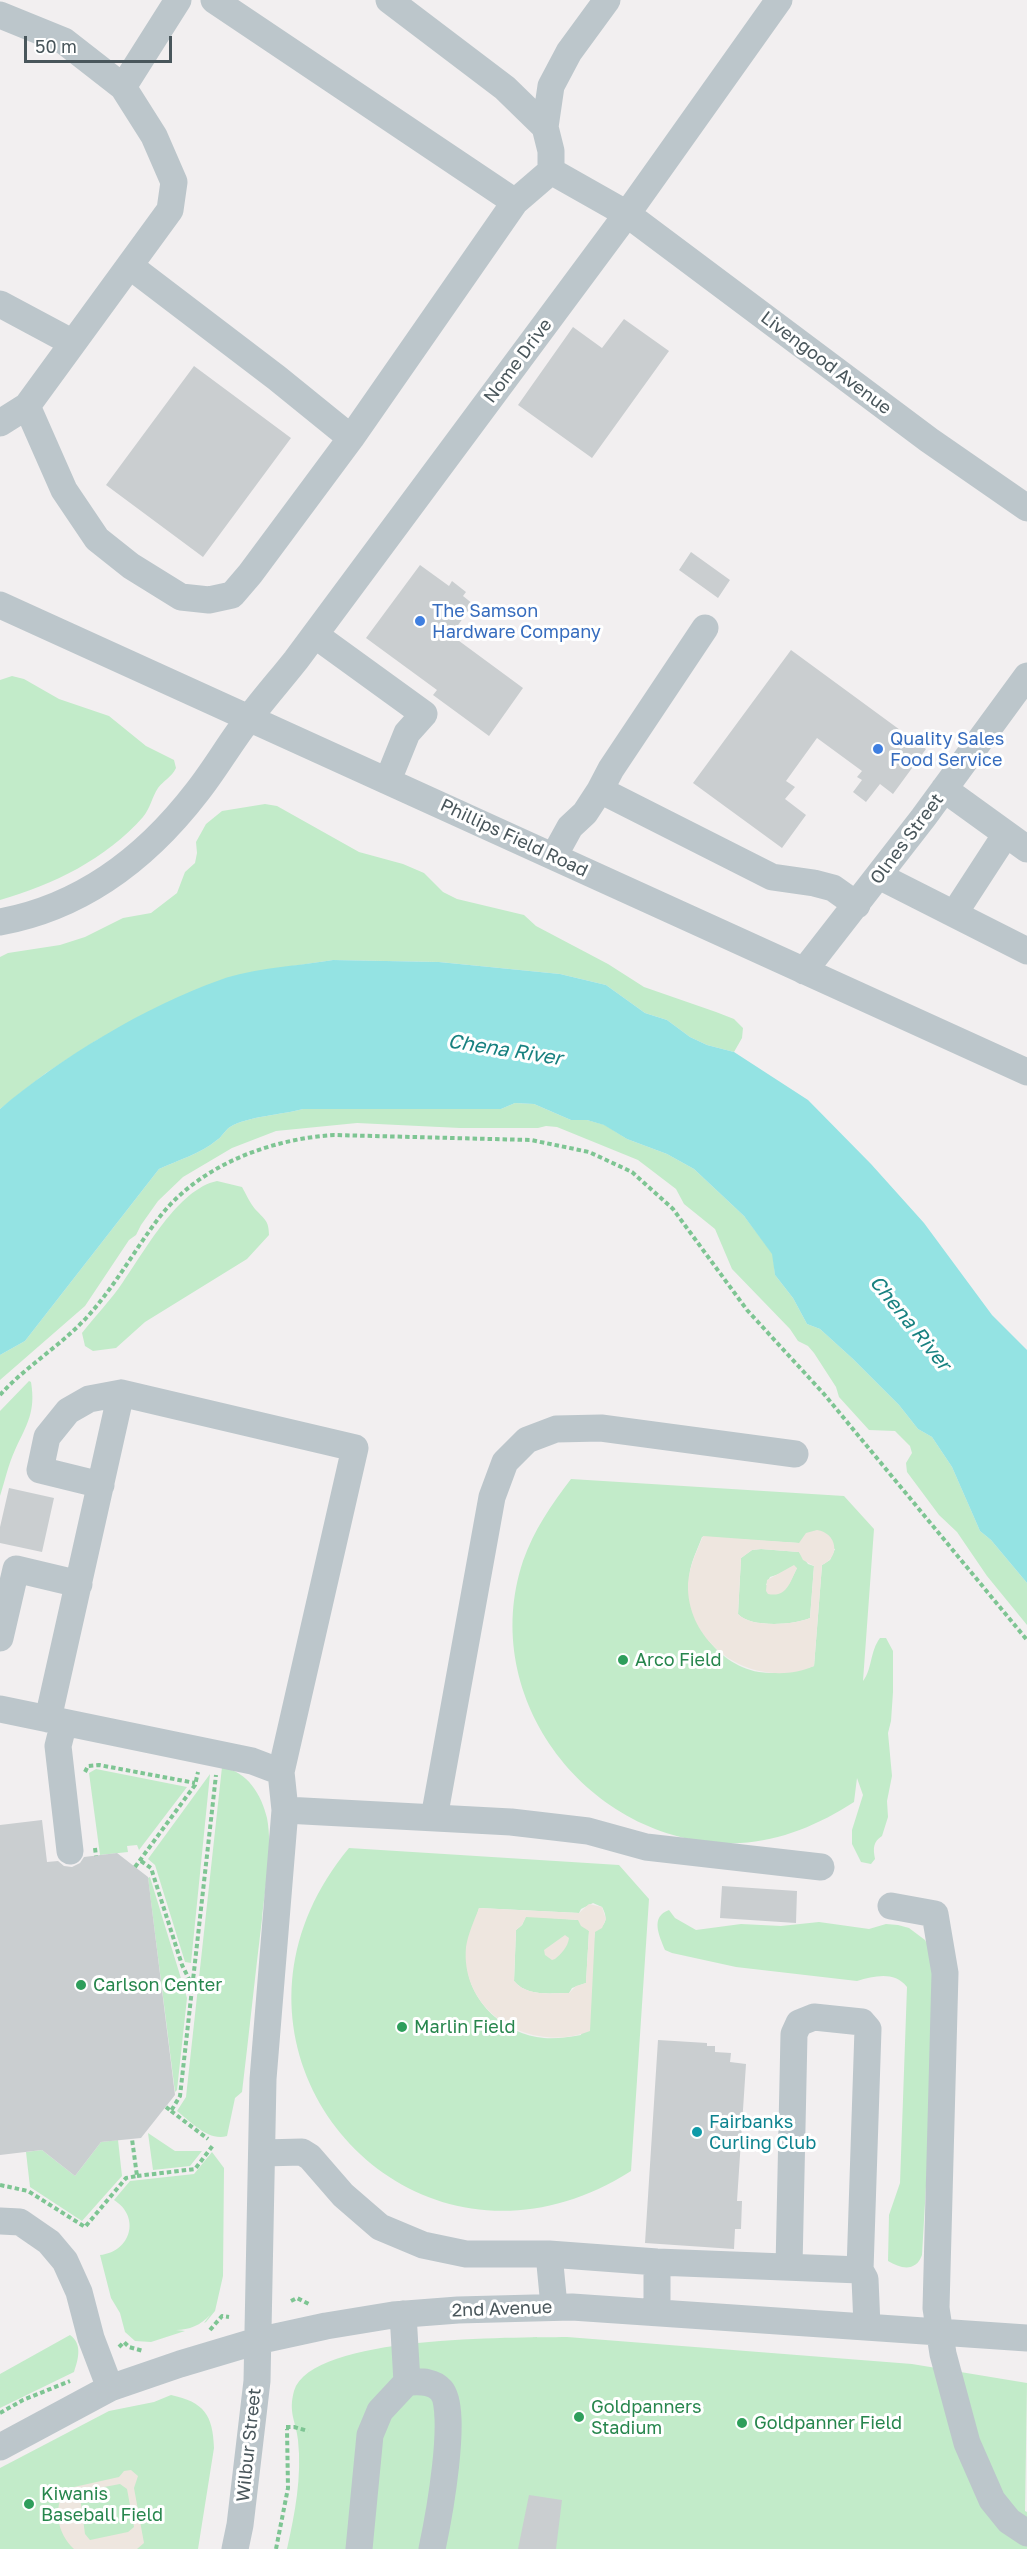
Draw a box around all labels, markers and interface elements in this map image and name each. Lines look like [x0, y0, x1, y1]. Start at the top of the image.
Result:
scale bar [27, 24, 176, 62]
text: 50 m [35, 35, 77, 57]
street label: Livengood Avenue [756, 307, 896, 419]
street label: Nome Drive [479, 315, 557, 407]
place label: The Samson Hardware Company [432, 600, 601, 642]
marker: The Samson Hardware Company [413, 614, 427, 628]
place label: Quality Sales Food Service [890, 728, 1004, 771]
marker: Quality Sales Food Service [871, 742, 885, 756]
street label: Olnes Street [866, 789, 948, 889]
street label: Phillips Field Road [437, 794, 591, 882]
water label: Chena River [446, 1029, 564, 1071]
water label: Chena River [864, 1271, 956, 1375]
place label: Arco Field [635, 1649, 722, 1671]
marker: Arco Field [616, 1653, 630, 1667]
place label: Carlson Center [93, 1974, 222, 1996]
marker: Carlson Center [74, 1978, 88, 1992]
place label: Marlin Field [414, 2016, 515, 2038]
marker: Marlin Field [395, 2020, 409, 2034]
place label: Fairbanks Curling Club [709, 2111, 816, 2154]
marker: Fairbanks Curling Club [690, 2125, 704, 2139]
street label: 2nd Avenue [451, 2296, 553, 2322]
street label: Wilbur Street [232, 2387, 266, 2503]
place label: Goldpanners Stadium [591, 2396, 702, 2438]
marker: Goldpanners Stadium [572, 2410, 586, 2424]
place label: Goldpanner Field [754, 2412, 902, 2434]
marker: Goldpanner Field [735, 2416, 749, 2430]
place label: Kiwanis Baseball Field [41, 2483, 163, 2526]
marker: Kiwanis Baseball Field [22, 2497, 36, 2511]

